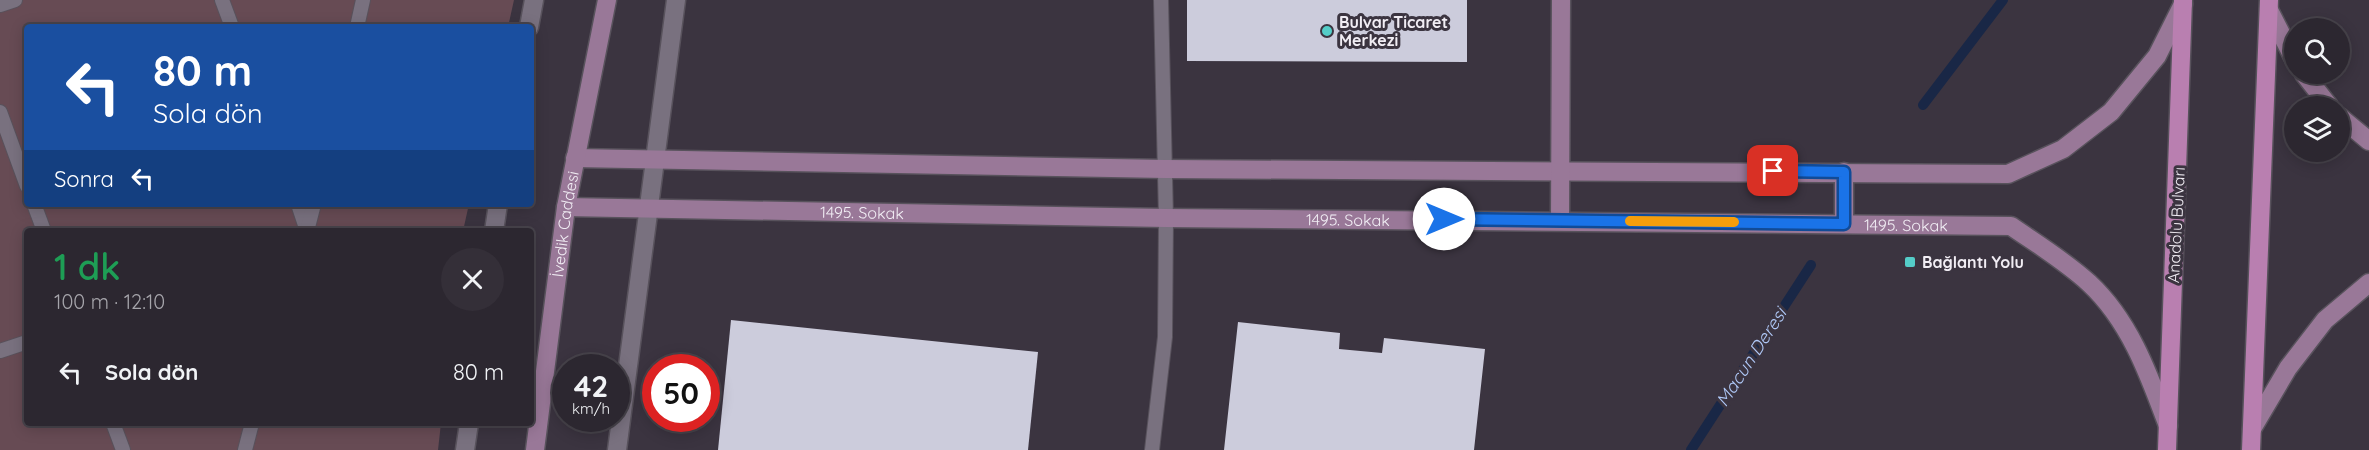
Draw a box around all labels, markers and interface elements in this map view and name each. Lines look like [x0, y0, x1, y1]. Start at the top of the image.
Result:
place label: Bulvar Ticaret Merkezi [1339, 12, 1448, 50]
map controls [2284, 18, 2350, 162]
button: search [2284, 18, 2350, 84]
marker: Bulvar Ticaret Merkezi [1320, 24, 1334, 38]
text: 80 m [153, 44, 252, 97]
icon: left [54, 48, 132, 126]
text: Sola dön [153, 96, 263, 130]
button: layers [2284, 96, 2350, 162]
pin [1747, 145, 1798, 196]
icon: arrive [1756, 154, 1789, 187]
icon: left [126, 162, 159, 195]
text: Sonra [54, 165, 114, 193]
street label: Anadolu Bulvarı [2163, 166, 2189, 284]
street label: İvedik Caddesi [547, 169, 583, 278]
position arrow [1412, 187, 1476, 251]
street label: 1495. Sokak [820, 202, 904, 223]
street label: 1495. Sokak [1306, 209, 1390, 230]
street label: 1495. Sokak [1864, 215, 1948, 235]
text: 1 dk [54, 244, 120, 289]
button: close [441, 248, 504, 311]
place label: Bağlantı Yolu [1922, 252, 2024, 272]
marker: Bağlantı Yolu [1903, 255, 1917, 269]
text: 100 m · 12:10 [54, 289, 165, 314]
water label: Macun Deresi [1711, 302, 1793, 411]
speed limit sign: 50 [642, 354, 720, 432]
icon: left [54, 356, 87, 389]
text: Sola dön [105, 358, 198, 386]
text: 80 m [453, 358, 504, 386]
text: 42 [574, 367, 608, 405]
text: km/h [572, 399, 610, 418]

